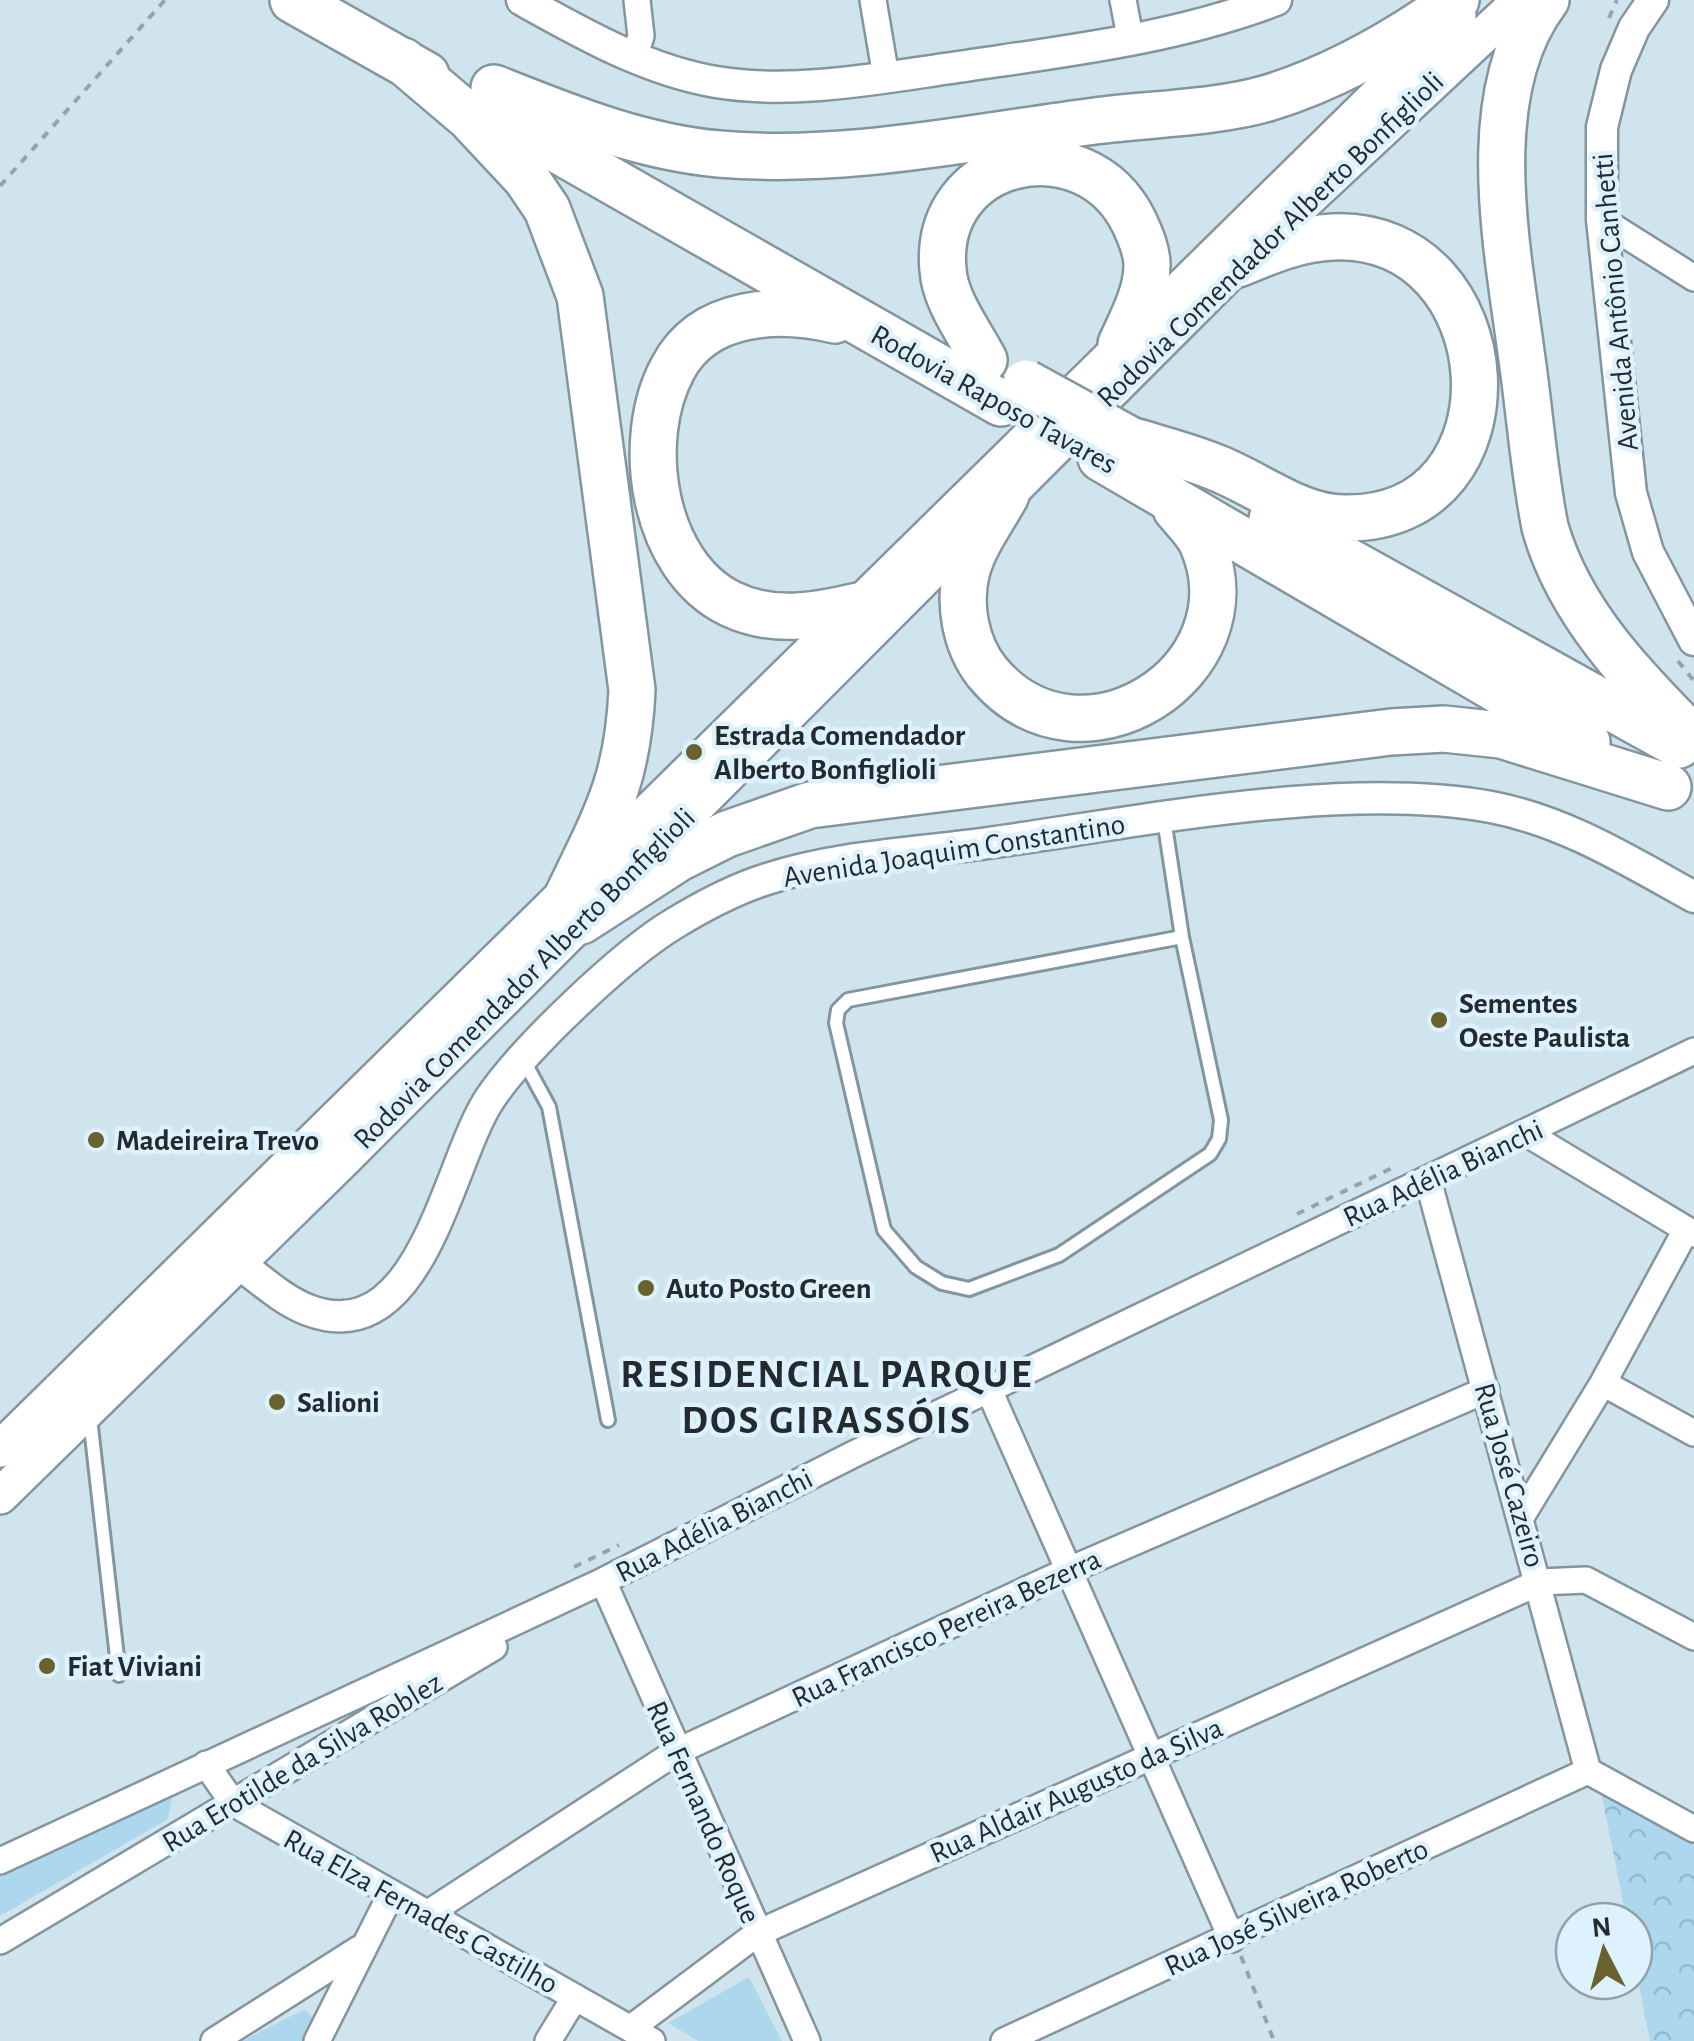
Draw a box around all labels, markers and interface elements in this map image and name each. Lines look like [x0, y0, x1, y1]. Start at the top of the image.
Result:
street label: Rodovia Comendador Alberto Bonfiglioli [1092, 66, 1450, 413]
street label: Avenida Antônio Canhetti [1588, 152, 1644, 452]
street label: Rodovia Raposo Tavares [865, 320, 1122, 480]
place label: Estrada Comendador Alberto Bonfiglioli [714, 721, 966, 785]
marker: Estrada Comendador Alberto Bonfiglioli [683, 741, 705, 763]
street label: Rodovia Comendador Alberto Bonfiglioli [348, 802, 701, 1155]
street label: Avenida Joaquim Constantino [781, 809, 1127, 893]
place label: Sementes Oeste Paulista [1459, 989, 1630, 1053]
marker: Sementes Oeste Paulista [1428, 1009, 1450, 1031]
street label: Rua Adélia Bianchi [1339, 1115, 1548, 1233]
place label: Madeireira Trevo [116, 1126, 319, 1156]
marker: Madeireira Trevo [85, 1129, 107, 1151]
place label: Auto Posto Green [666, 1274, 872, 1304]
marker: Auto Posto Green [635, 1277, 657, 1299]
district label: RESIDENCIAL PARQUE DOS GIRASSÓIS [620, 1355, 1034, 1441]
street label: Rua José Cazeiro [1468, 1380, 1550, 1571]
place label: Salioni [297, 1388, 380, 1418]
marker: Salioni [266, 1391, 288, 1413]
street label: Rua Adélia Bianchi [611, 1463, 818, 1588]
street label: Rua Francisco Pereira Bezerra [787, 1544, 1106, 1714]
place label: Fiat Viviani [67, 1652, 202, 1682]
marker: Fiat Viviani [36, 1655, 58, 1677]
street label: Rua Erotilde da Silva Roblez [157, 1667, 448, 1858]
street label: Rua Fernando Roque [641, 1697, 766, 1928]
street label: Rua Aldair Augusto da Silva [925, 1713, 1227, 1869]
street label: Rua Elza Fernades Castilho [278, 1824, 563, 2000]
street label: Rua José Silveira Roberto [1160, 1834, 1433, 1982]
north arrow [1554, 1901, 1654, 2001]
text: N [1590, 1913, 1613, 1943]

